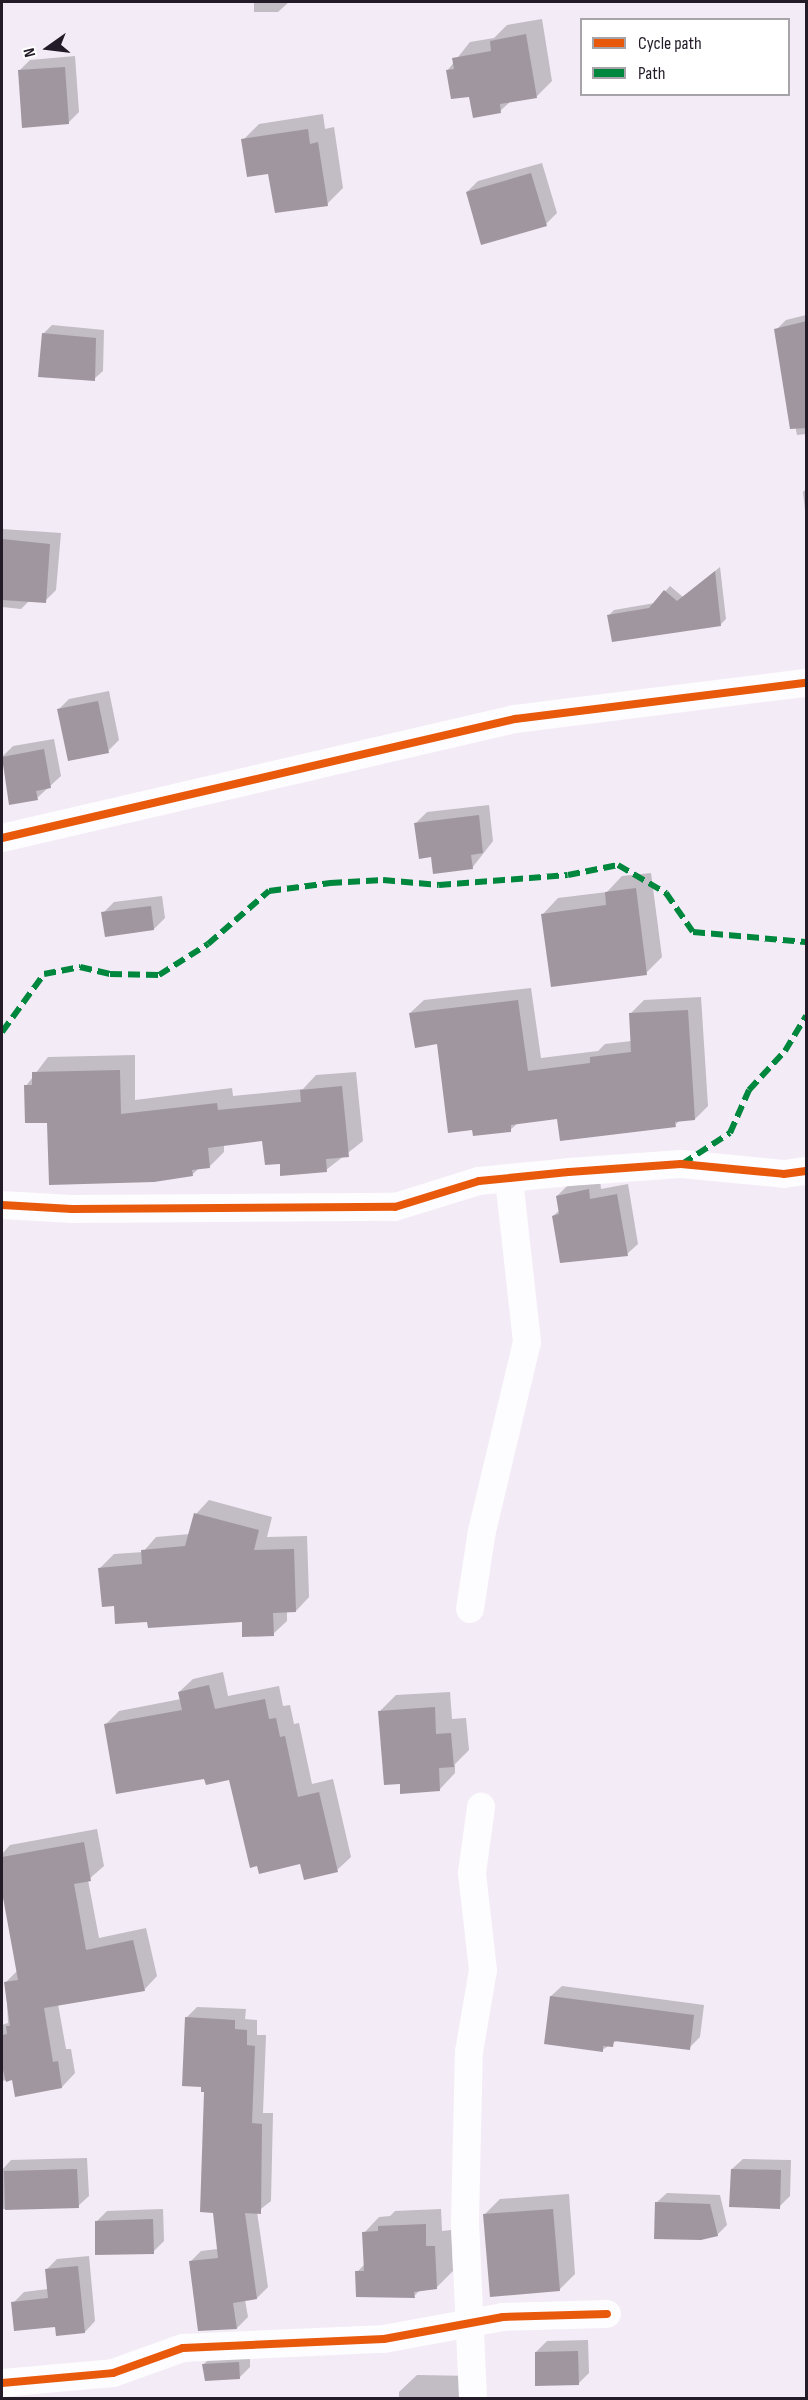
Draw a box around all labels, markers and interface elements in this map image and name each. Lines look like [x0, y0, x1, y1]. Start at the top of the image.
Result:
north arrow [18, 18, 78, 78]
legend [580, 18, 790, 96]
text: Cycle path [638, 33, 702, 54]
text: N [20, 46, 40, 59]
text: Path [638, 63, 666, 84]

